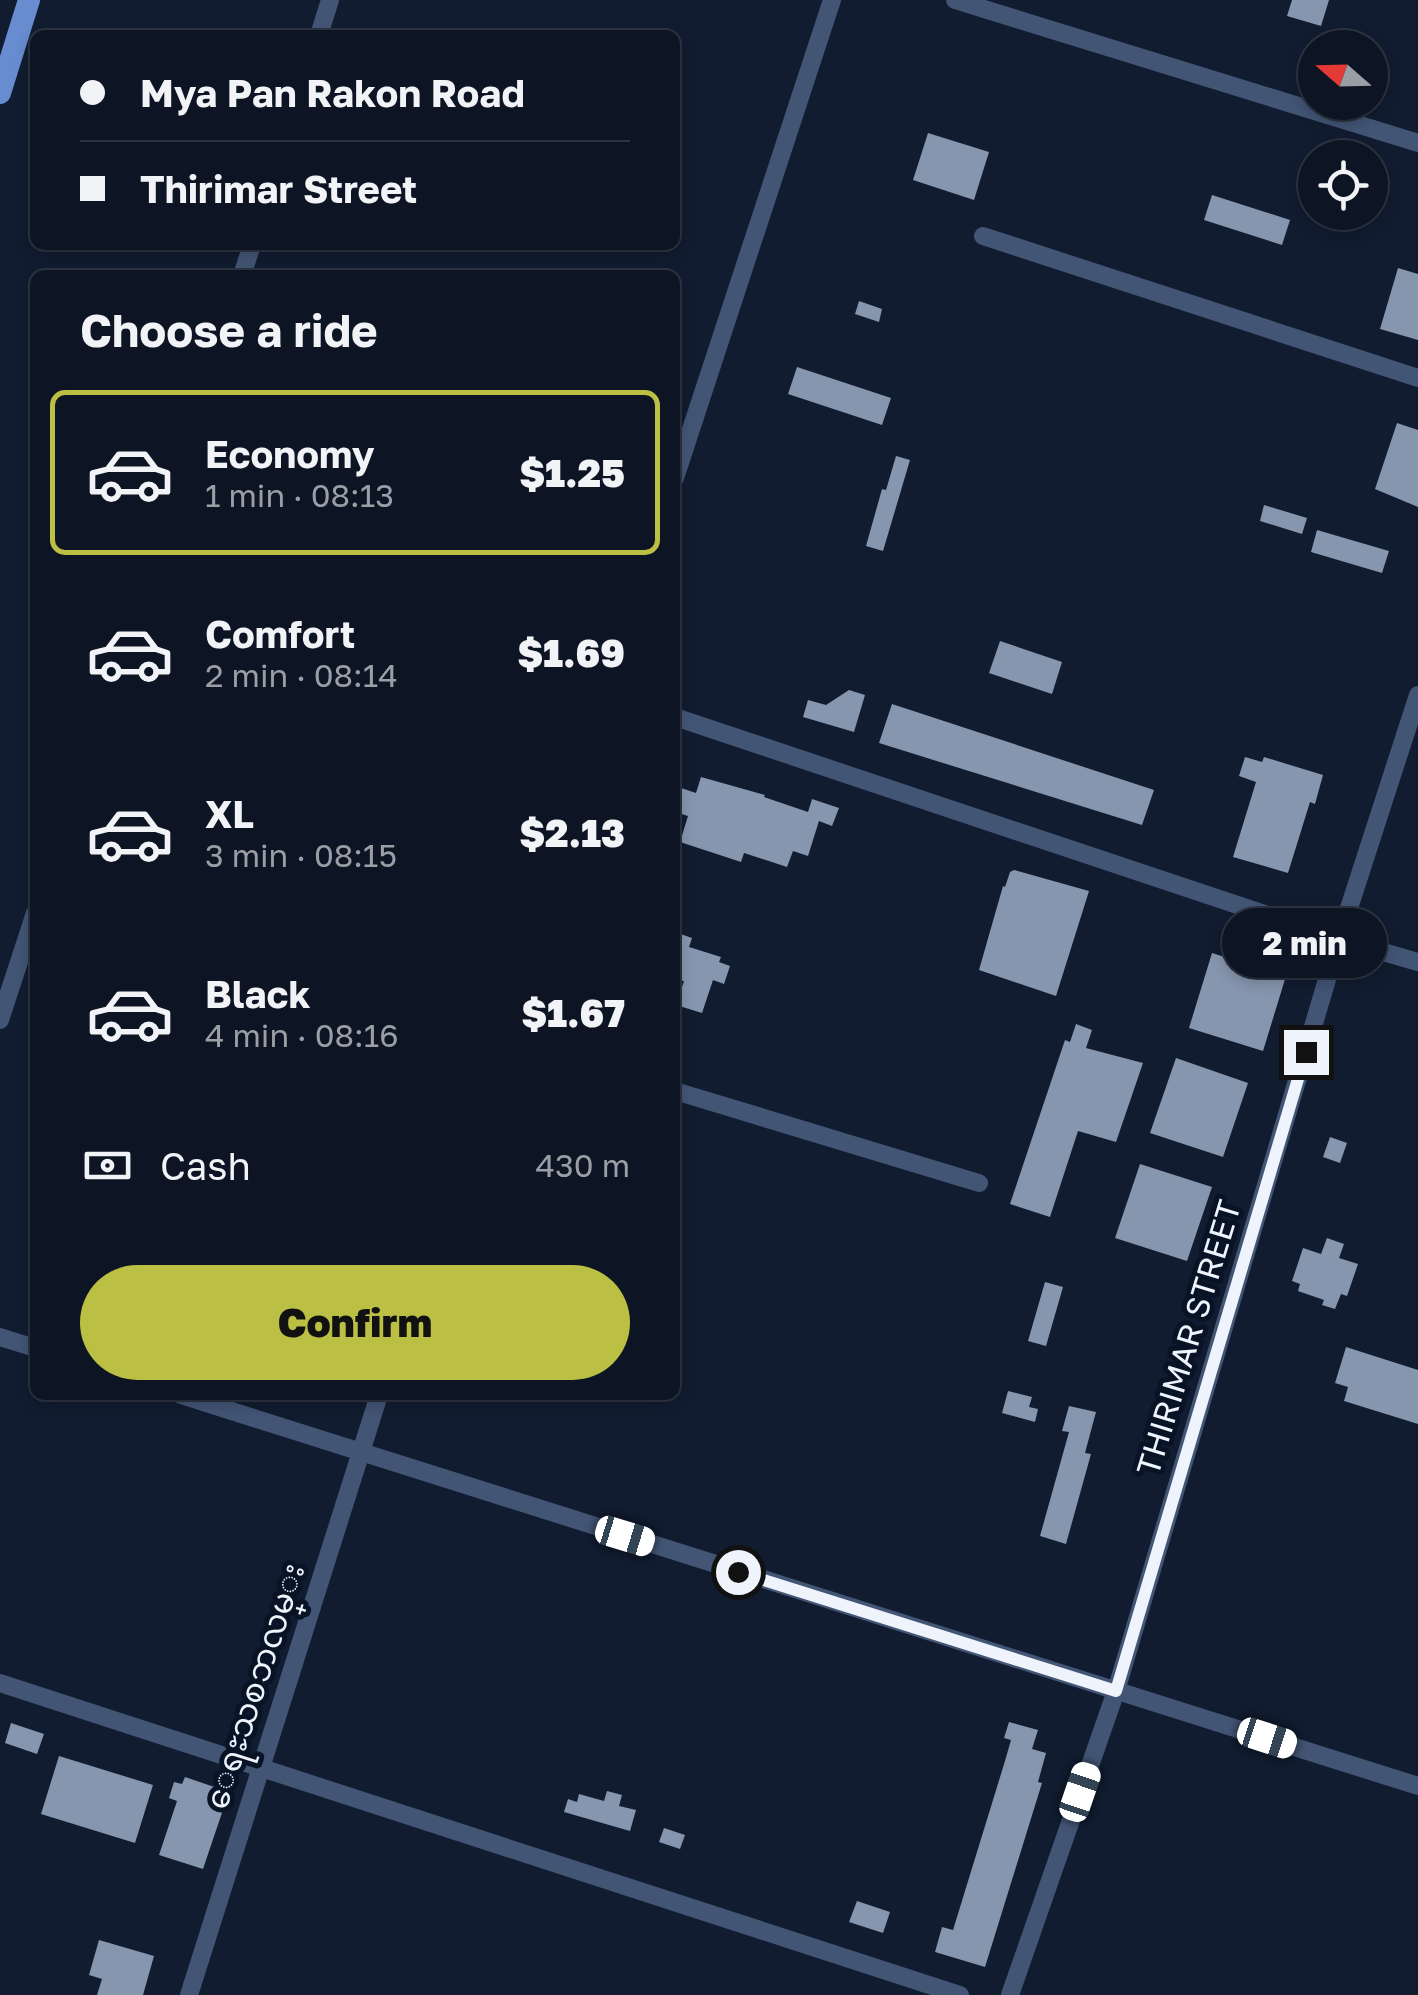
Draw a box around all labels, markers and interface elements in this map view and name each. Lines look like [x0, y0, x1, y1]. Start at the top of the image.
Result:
north arrow [1298, 30, 1388, 120]
map controls [1298, 30, 1388, 230]
text: Mya Pan Rakon Road [140, 70, 525, 115]
button: locate [1298, 140, 1388, 230]
text: Thirimar Street [140, 166, 417, 211]
text: Choose a ride [80, 303, 378, 357]
icon: car [85, 428, 175, 518]
text: Economy [205, 431, 374, 476]
text: $1.25 [519, 450, 625, 495]
text: 1 min · 08:13 [205, 476, 394, 514]
icon: car [85, 608, 175, 698]
text: Comfort [205, 611, 355, 656]
text: $1.69 [518, 630, 625, 675]
text: 2 min · 08:14 [205, 656, 398, 694]
icon: car [85, 788, 175, 878]
text: XL [205, 791, 254, 836]
text: $2.13 [519, 810, 625, 855]
text: 3 min · 08:15 [205, 836, 397, 874]
callout: 2 min [1224, 907, 1388, 977]
text: 2 min [1262, 924, 1347, 962]
icon: car [85, 968, 175, 1058]
text: Black [205, 971, 310, 1016]
text: $1.67 [521, 990, 625, 1035]
text: 4 min · 08:16 [205, 1016, 399, 1054]
route end [1284, 1030, 1329, 1075]
icon: cash [80, 1138, 135, 1193]
text: Cash [160, 1143, 251, 1188]
text: 430 m [536, 1146, 630, 1184]
street label: THIRIMAR STREET [1128, 1195, 1248, 1480]
button: Confirm [80, 1265, 630, 1380]
car [592, 1513, 658, 1559]
route start [716, 1550, 761, 1595]
street label: ေရႊသစၥာလမ္း [196, 1558, 319, 1816]
car [1234, 1714, 1300, 1762]
car [1056, 1759, 1104, 1825]

